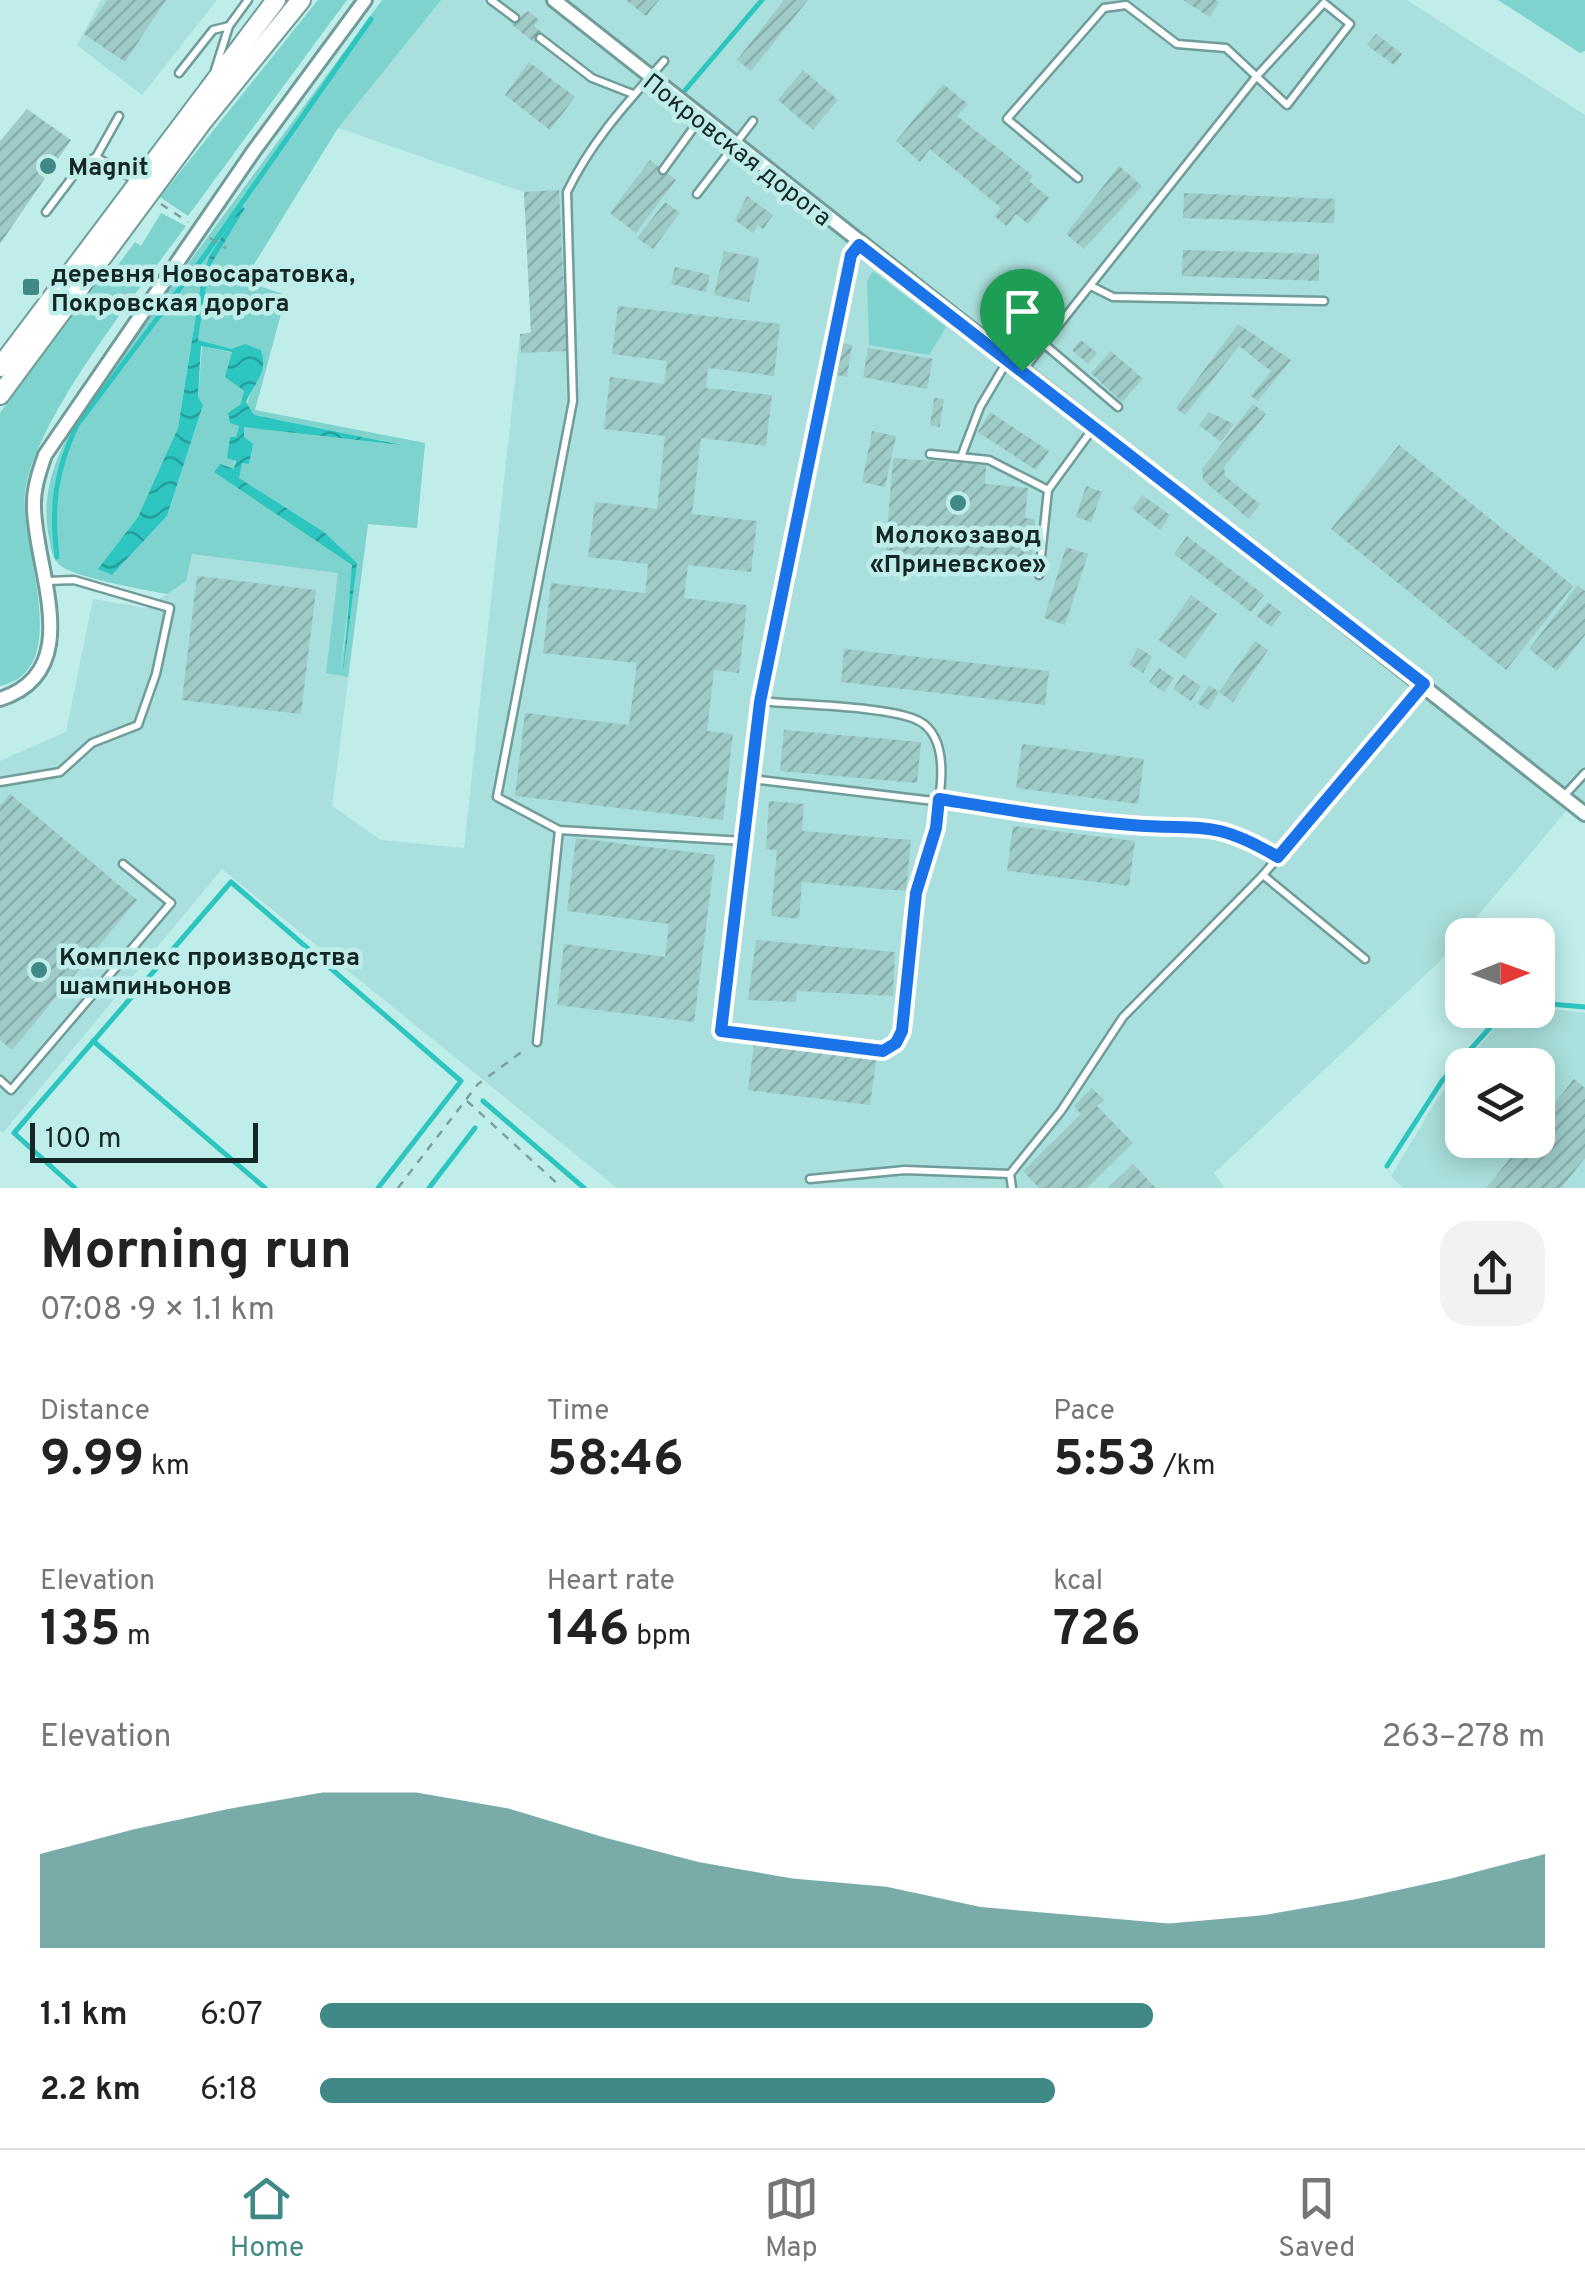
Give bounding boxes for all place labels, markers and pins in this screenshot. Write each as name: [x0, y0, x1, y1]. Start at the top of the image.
place label: Magnit: [68, 153, 148, 185]
marker: Magnit: [37, 155, 59, 177]
place label: деревня Новосаратовка, Покровская дорога: [51, 260, 355, 321]
pin: [980, 269, 1065, 372]
marker: деревня Новосаратовка, Покровская дорога: [20, 276, 42, 298]
marker: Молокозавод «Приневское»: [947, 492, 969, 514]
place label: Молокозавод «Приневское»: [870, 521, 1046, 582]
place label: Комплекс производства шампиньонов: [59, 943, 360, 1004]
marker: Комплекс производства шампиньонов: [28, 959, 50, 981]

